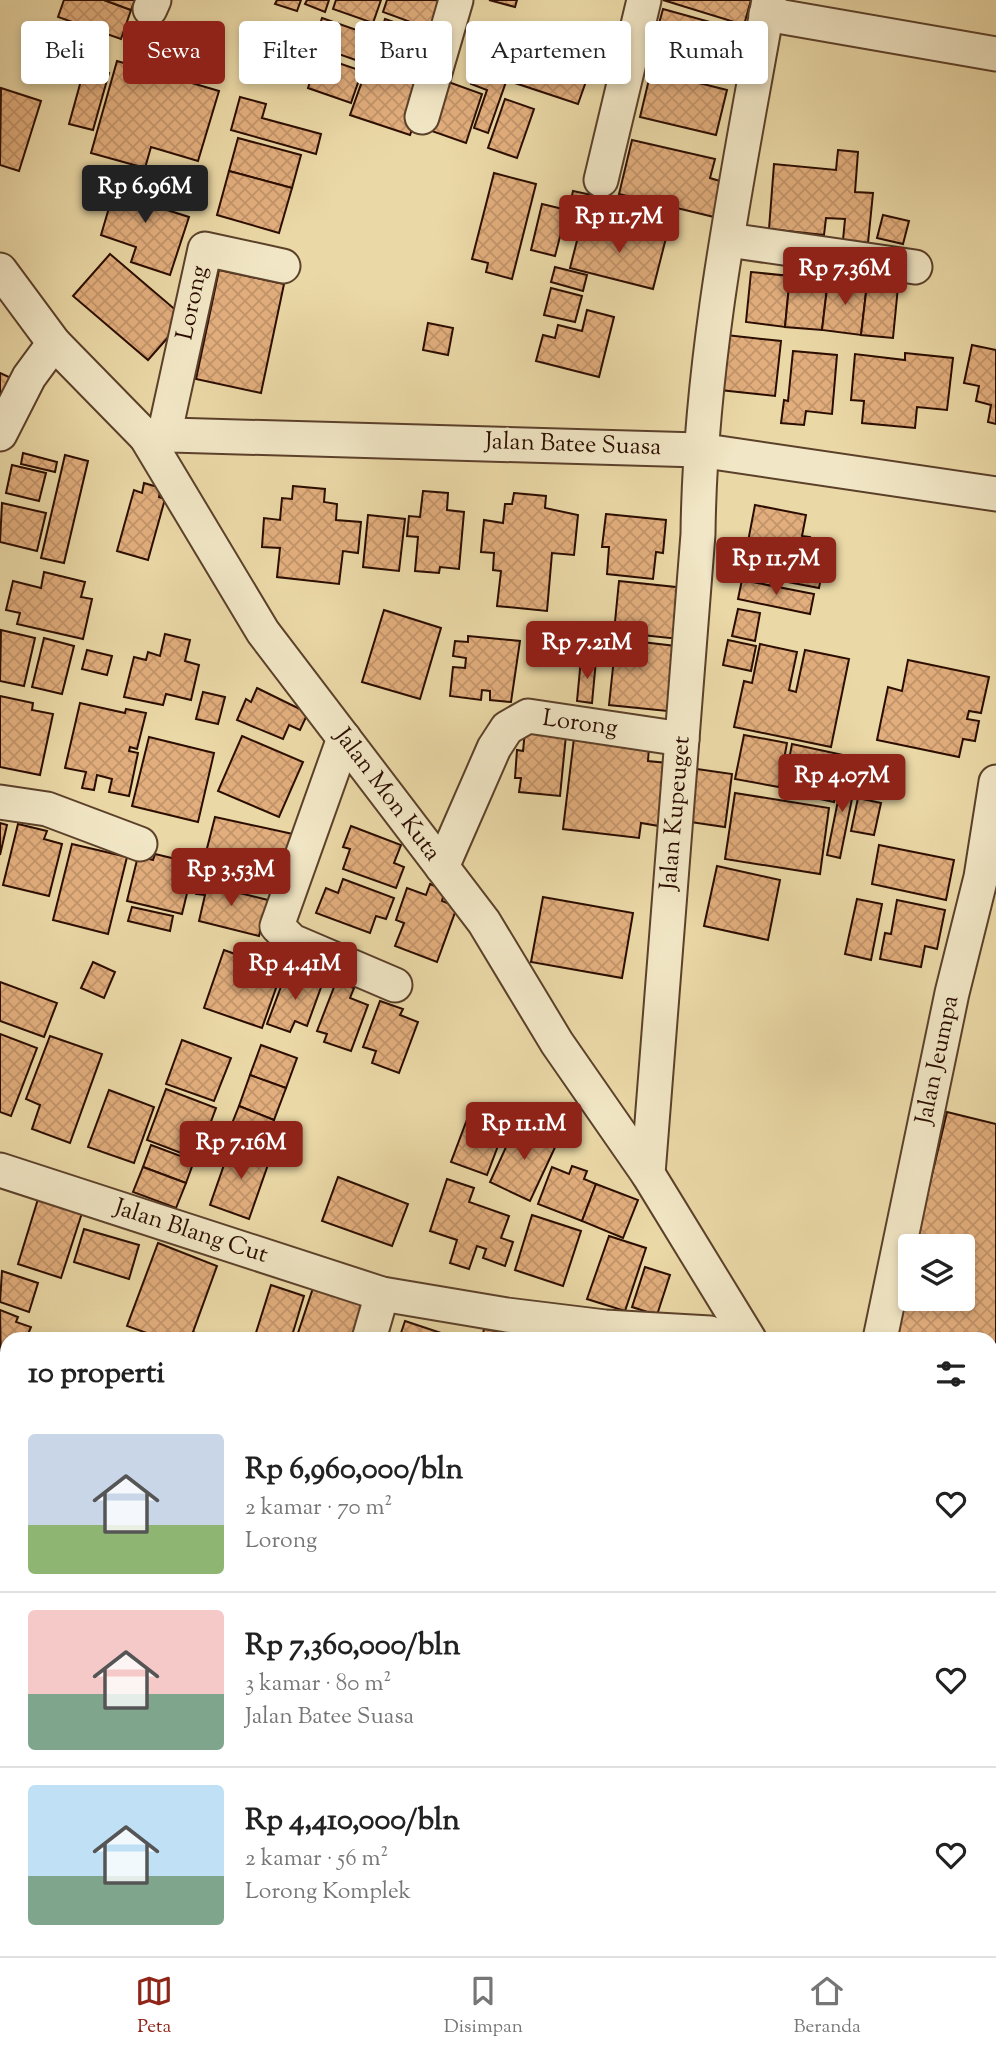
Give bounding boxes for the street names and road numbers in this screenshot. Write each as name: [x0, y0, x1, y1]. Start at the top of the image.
street label: Lorong: [169, 262, 218, 343]
street label: Jalan Batee Suasa: [482, 425, 662, 465]
street label: Lorong: [540, 702, 620, 746]
street label: Jalan Mon Kuta: [324, 720, 448, 869]
street label: Jalan Kupeuget: [652, 734, 700, 894]
street label: Jalan Jeumpa: [907, 992, 968, 1130]
street label: Jalan Blang Cut: [108, 1191, 272, 1273]

